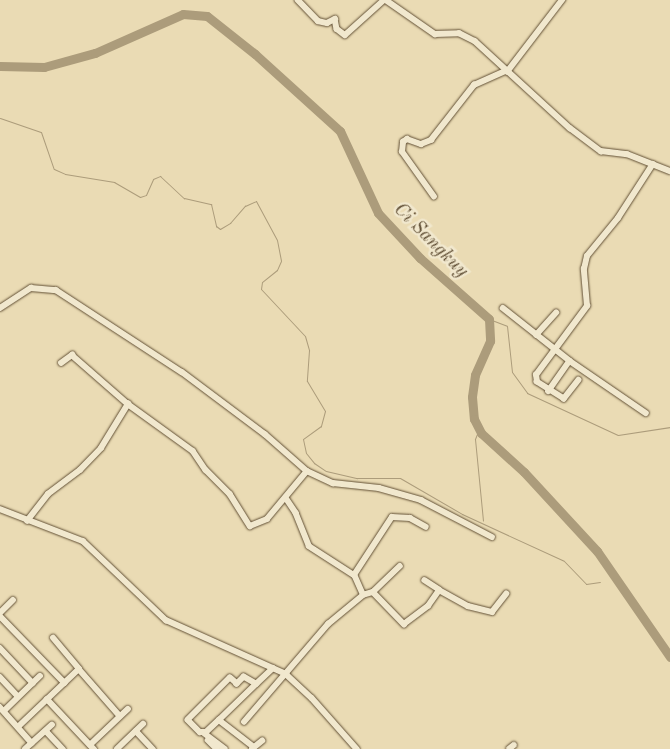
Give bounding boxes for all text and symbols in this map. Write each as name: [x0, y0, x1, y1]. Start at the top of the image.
water label: Ci Sangkuy: [388, 199, 472, 283]

